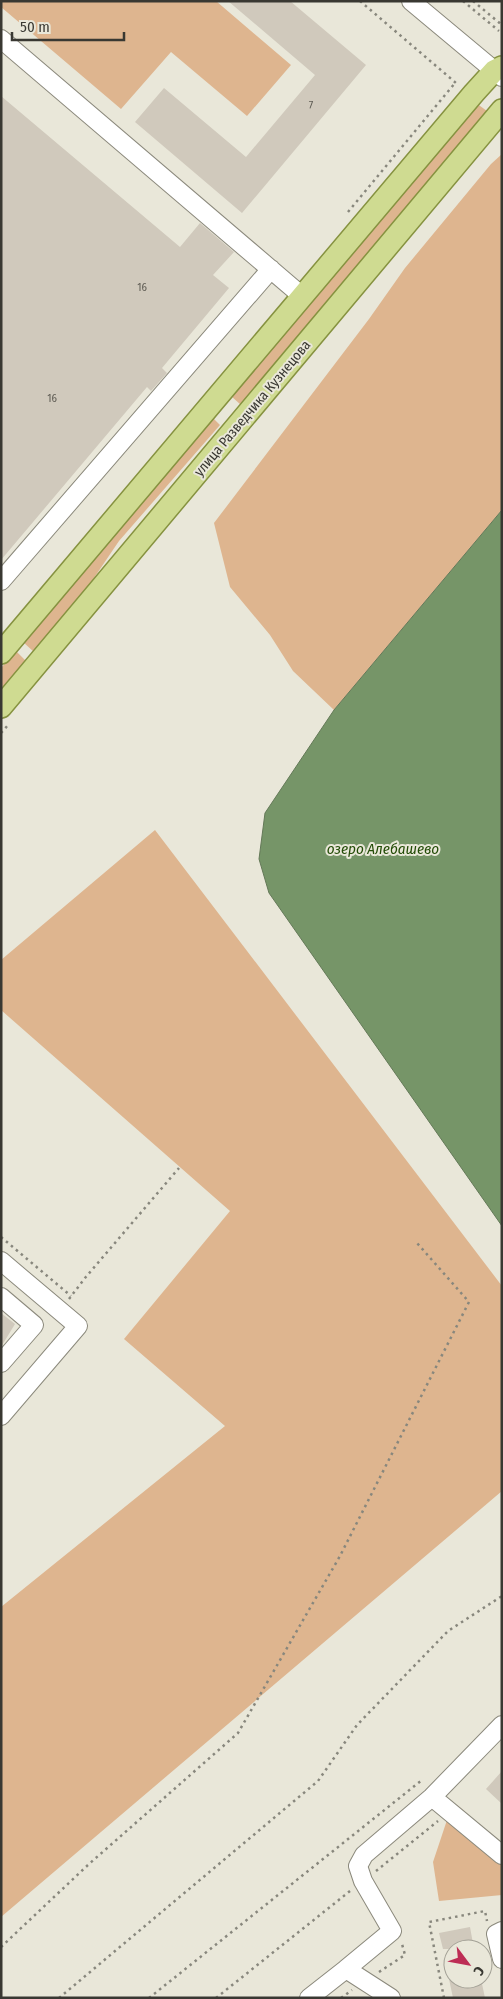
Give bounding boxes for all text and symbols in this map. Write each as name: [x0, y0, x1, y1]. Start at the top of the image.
scale bar: [12, 10, 125, 42]
text: 50 m: [20, 18, 50, 36]
house number: 7: [309, 99, 314, 112]
house number: 16: [137, 281, 147, 294]
street label: улица Разведчика Кузнецова: [191, 337, 314, 480]
house number: 16: [47, 392, 57, 405]
water label: озеро Алебашево: [327, 840, 439, 858]
north arrow: [443, 1939, 493, 1989]
text: С: [469, 1963, 488, 1979]

